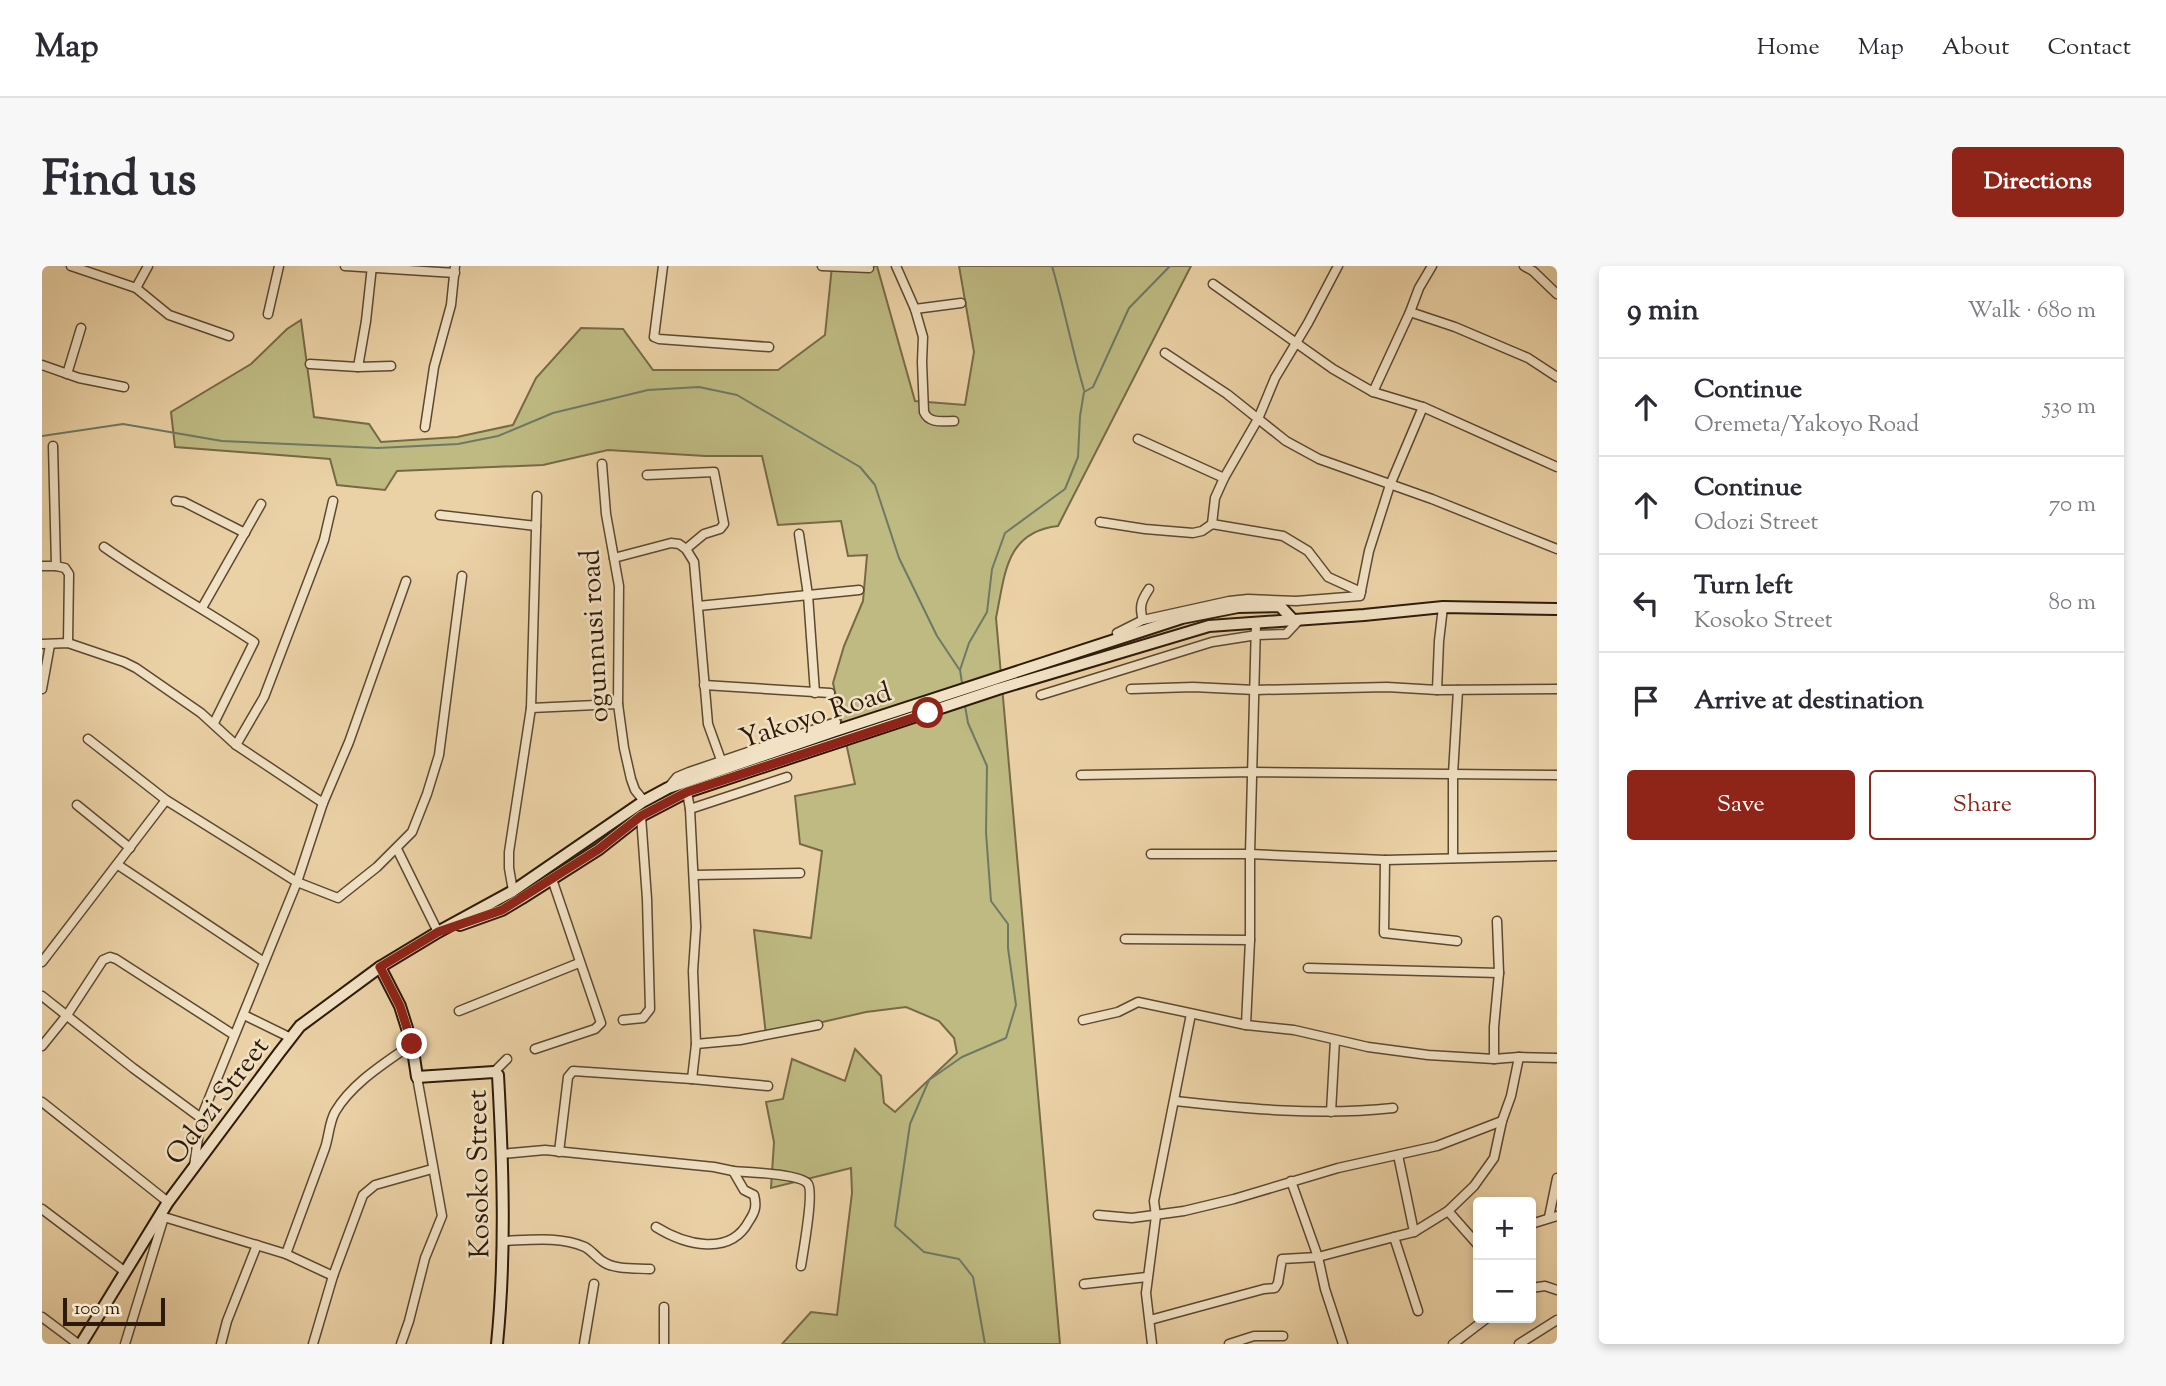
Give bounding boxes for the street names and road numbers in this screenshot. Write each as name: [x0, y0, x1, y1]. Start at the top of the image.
street label: ogunnusi road: [571, 548, 620, 723]
street label: Yakoyo Road: [735, 673, 897, 760]
street label: Odozi Street: [157, 1029, 280, 1174]
street label: Kosoko Street: [459, 1089, 501, 1259]

